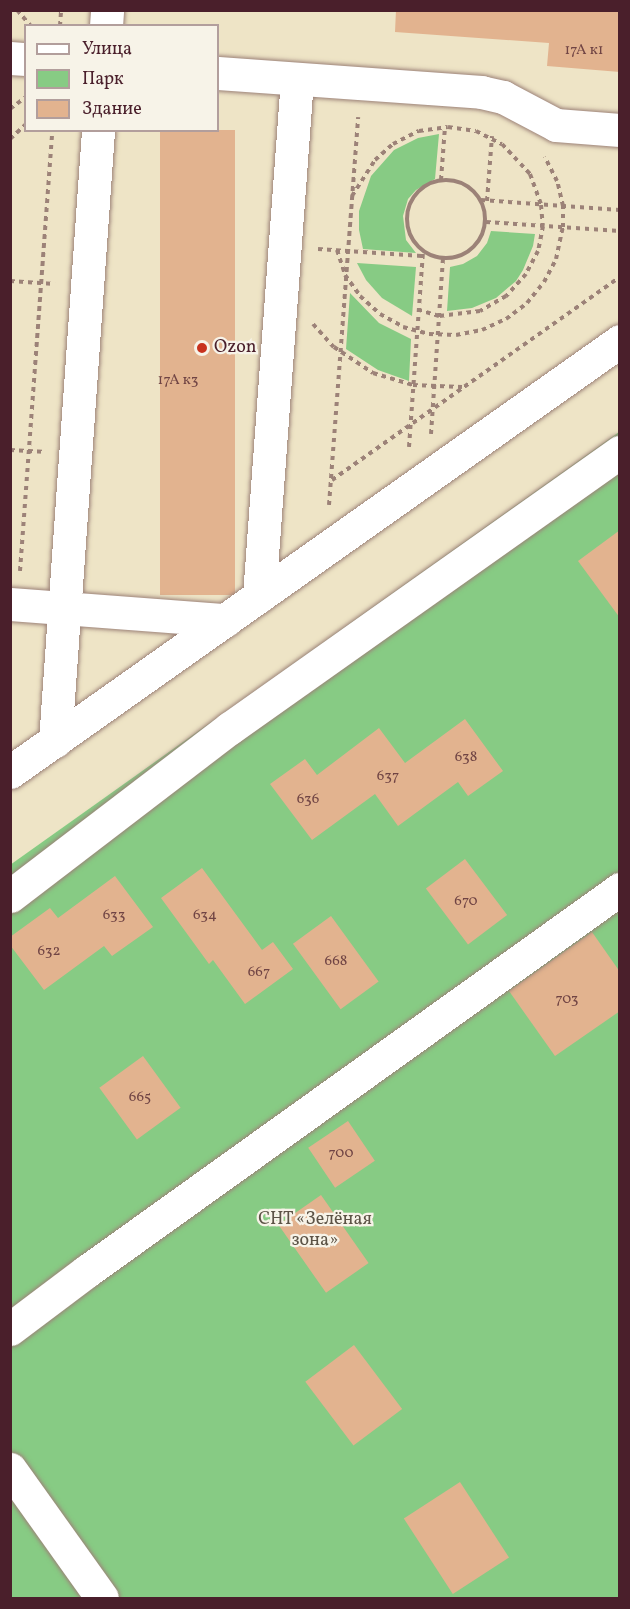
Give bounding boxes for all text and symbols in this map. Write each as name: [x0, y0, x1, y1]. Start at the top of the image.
legend: [24, 24, 219, 132]
text: Улица: [82, 37, 132, 62]
house number: 17А к1: [565, 42, 603, 60]
text: Парк: [82, 67, 124, 92]
text: Здание: [82, 97, 142, 122]
place label: Ozon: [214, 337, 256, 359]
marker: Ozon: [195, 341, 209, 355]
house number: 17А к3: [158, 372, 198, 390]
house number: 638: [455, 749, 477, 767]
house number: 637: [377, 768, 399, 786]
house number: 636: [297, 791, 319, 809]
house number: 670: [454, 893, 478, 911]
house number: 633: [103, 907, 125, 925]
house number: 634: [193, 907, 217, 925]
house number: 632: [37, 943, 61, 961]
house number: 668: [325, 953, 347, 971]
house number: 667: [248, 964, 270, 982]
house number: 703: [556, 991, 578, 1009]
house number: 665: [129, 1089, 151, 1107]
house number: 700: [328, 1145, 354, 1163]
park label: СНТ «Зелёная зона»: [258, 1210, 372, 1252]

